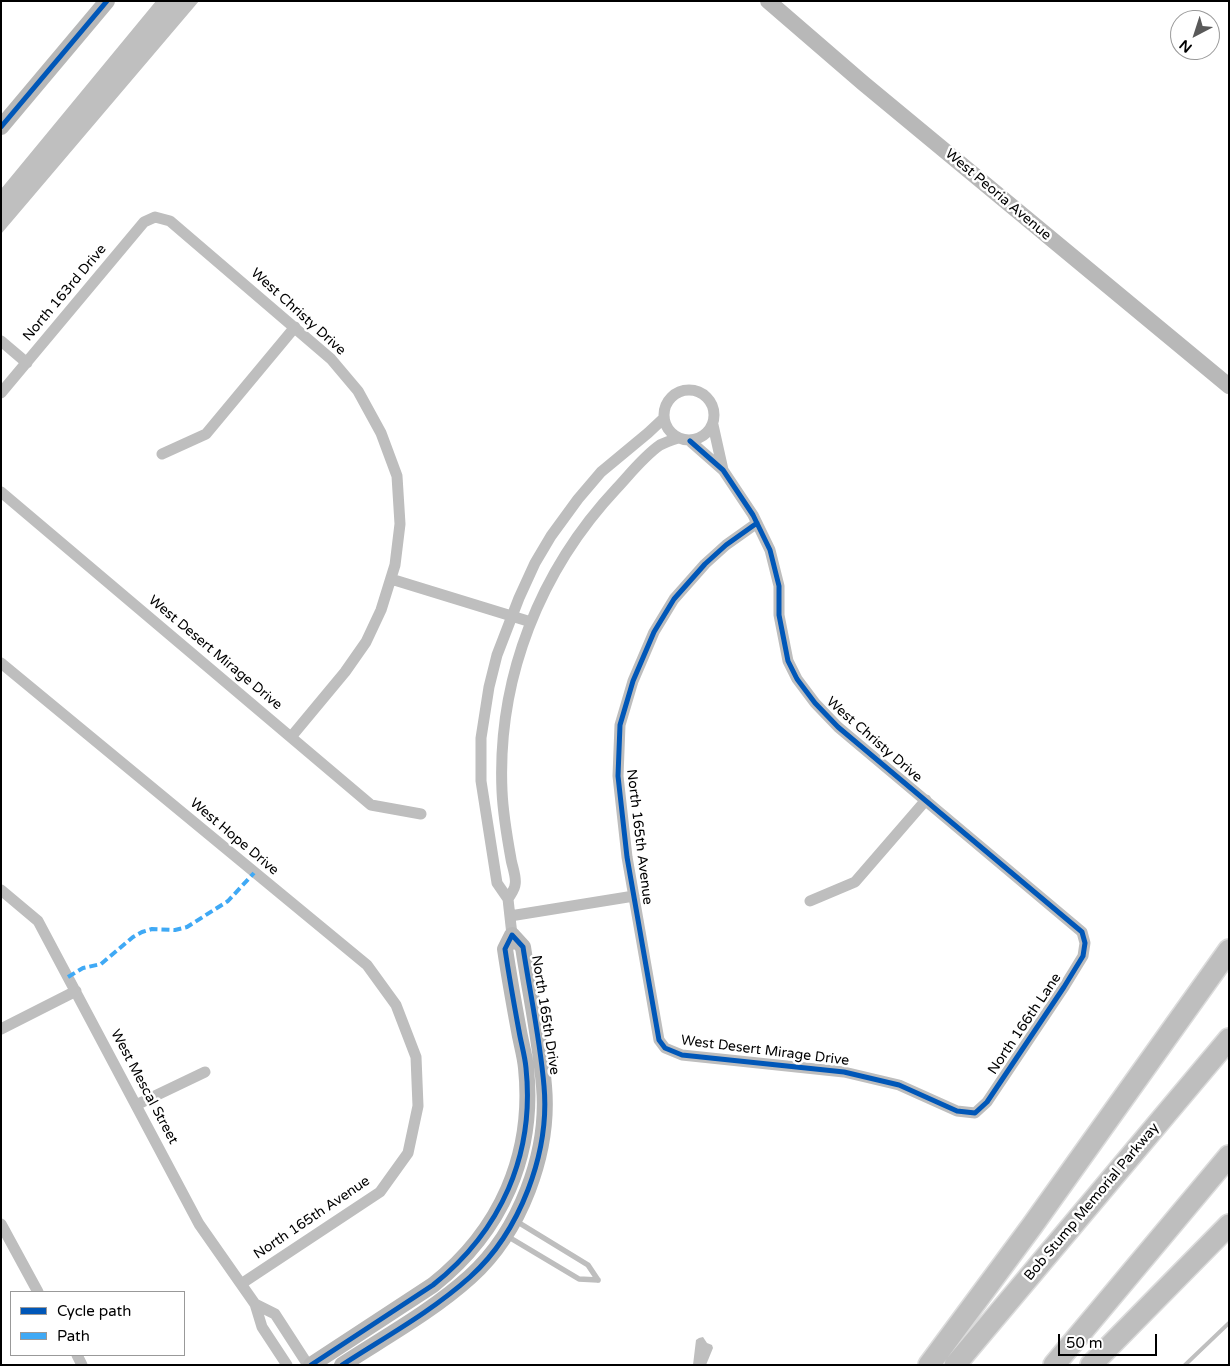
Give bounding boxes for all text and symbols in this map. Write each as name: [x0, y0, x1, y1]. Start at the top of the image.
north arrow: [1170, 10, 1220, 60]
text: N: [1176, 36, 1195, 56]
street label: West Peoria Avenue: [942, 146, 1054, 244]
street label: North 163rd Drive: [20, 241, 110, 345]
street label: West Christy Drive: [247, 265, 349, 359]
street label: West Desert Mirage Drive: [145, 592, 285, 714]
street label: West Christy Drive: [823, 694, 925, 786]
street label: North 165th Avenue: [622, 768, 656, 906]
street label: West Hope Drive: [186, 795, 282, 879]
street label: North 165th Drive: [527, 954, 563, 1076]
street label: North 166th Lane: [985, 970, 1065, 1078]
street label: West Mescal Street: [107, 1027, 181, 1147]
street label: West Desert Mirage Drive: [680, 1032, 850, 1070]
street label: Bob Stump Memorial Parkway: [1021, 1120, 1163, 1284]
street label: North 165th Avenue: [251, 1173, 373, 1263]
legend: [10, 1291, 185, 1356]
text: Cycle path: [57, 1302, 131, 1320]
scale bar: [1060, 1324, 1159, 1356]
text: Path: [57, 1327, 90, 1345]
text: 50 m: [1066, 1334, 1103, 1352]

